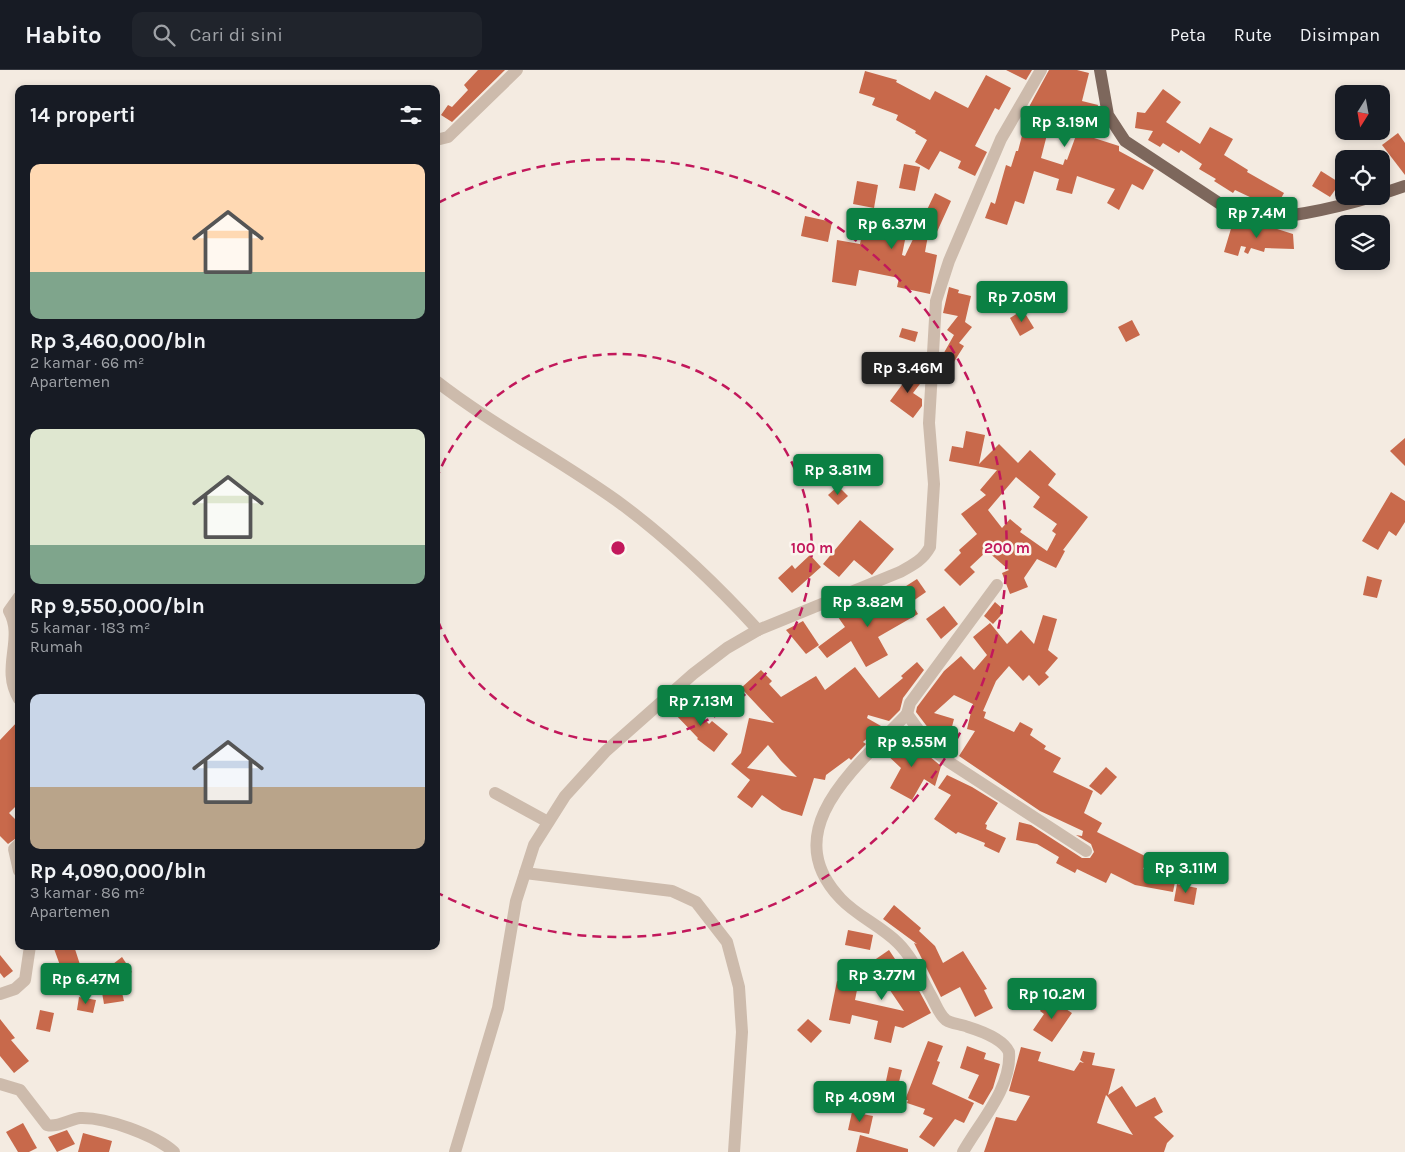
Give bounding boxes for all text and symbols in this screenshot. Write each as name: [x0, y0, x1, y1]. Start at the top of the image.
search box: [132, 12, 482, 57]
text: Habito: [25, 21, 102, 49]
icon: search: [150, 21, 178, 49]
text: Cari di sini: [190, 24, 283, 46]
text: Peta: [1170, 24, 1206, 46]
text: Rute: [1234, 24, 1272, 46]
text: Disimpan: [1300, 24, 1380, 46]
north arrow: [1335, 85, 1390, 140]
map controls: [1335, 85, 1390, 270]
icon: filters: [397, 101, 425, 129]
text: 14 properti: [30, 103, 136, 127]
pin: Rp 3.19M: [1013, 106, 1117, 148]
text: Rp 3.19M: [1032, 112, 1098, 131]
button: locate: [1335, 150, 1390, 205]
pin: Rp 7.4M: [1211, 196, 1303, 239]
icon: home: [183, 197, 273, 287]
text: Rp 7.4M: [1227, 203, 1287, 222]
pin: Rp 6.37M: [840, 208, 944, 250]
text: Rp 6.37M: [857, 214, 927, 233]
button: layers: [1335, 215, 1390, 270]
pin: Rp 7.05M: [970, 280, 1074, 323]
text: Rp 7.05M: [988, 287, 1056, 306]
text: Rp 3,460,000/bln: [30, 329, 206, 353]
pin: Rp 3.46M: [856, 352, 960, 394]
text: 2 kamar · 66 m²: [30, 353, 144, 372]
text: Rp 3.46M: [873, 358, 943, 377]
text: Apartemen: [30, 372, 110, 391]
pin: Rp 3.81M: [786, 454, 890, 496]
text: Rp 3.81M: [804, 460, 872, 479]
icon: home: [183, 462, 273, 552]
centre of rings: [609, 539, 627, 557]
text: 100 m: [791, 539, 833, 557]
text: 200 m: [984, 539, 1030, 557]
pin: Rp 3.82M: [816, 586, 920, 628]
text: Rp 3.82M: [832, 592, 904, 611]
text: Rp 9,550,000/bln: [30, 594, 205, 618]
text: 5 kamar · 183 m²: [30, 618, 150, 637]
text: Rumah: [30, 637, 83, 656]
pin: Rp 7.13M: [649, 684, 753, 727]
text: Rp 7.13M: [668, 691, 734, 710]
pin: Rp 9.55M: [860, 726, 964, 768]
icon: home: [183, 727, 273, 817]
text: Rp 9.55M: [877, 732, 947, 751]
pin: Rp 3.11M: [1134, 852, 1238, 894]
text: Rp 3.11M: [1155, 858, 1217, 877]
text: Rp 4,090,000/bln: [30, 859, 206, 883]
text: 3 kamar · 86 m²: [30, 883, 145, 902]
text: Apartemen: [30, 902, 110, 921]
pin: Rp 3.77M: [830, 958, 934, 1001]
pin: Rp 6.47M: [34, 962, 138, 1005]
text: Rp 3.77M: [848, 965, 916, 984]
text: Rp 6.47M: [52, 969, 120, 988]
pin: Rp 10.2M: [1000, 978, 1104, 1020]
text: Rp 10.2M: [1018, 984, 1086, 1003]
pin: Rp 4.09M: [808, 1080, 912, 1123]
text: Rp 4.09M: [825, 1087, 895, 1106]

